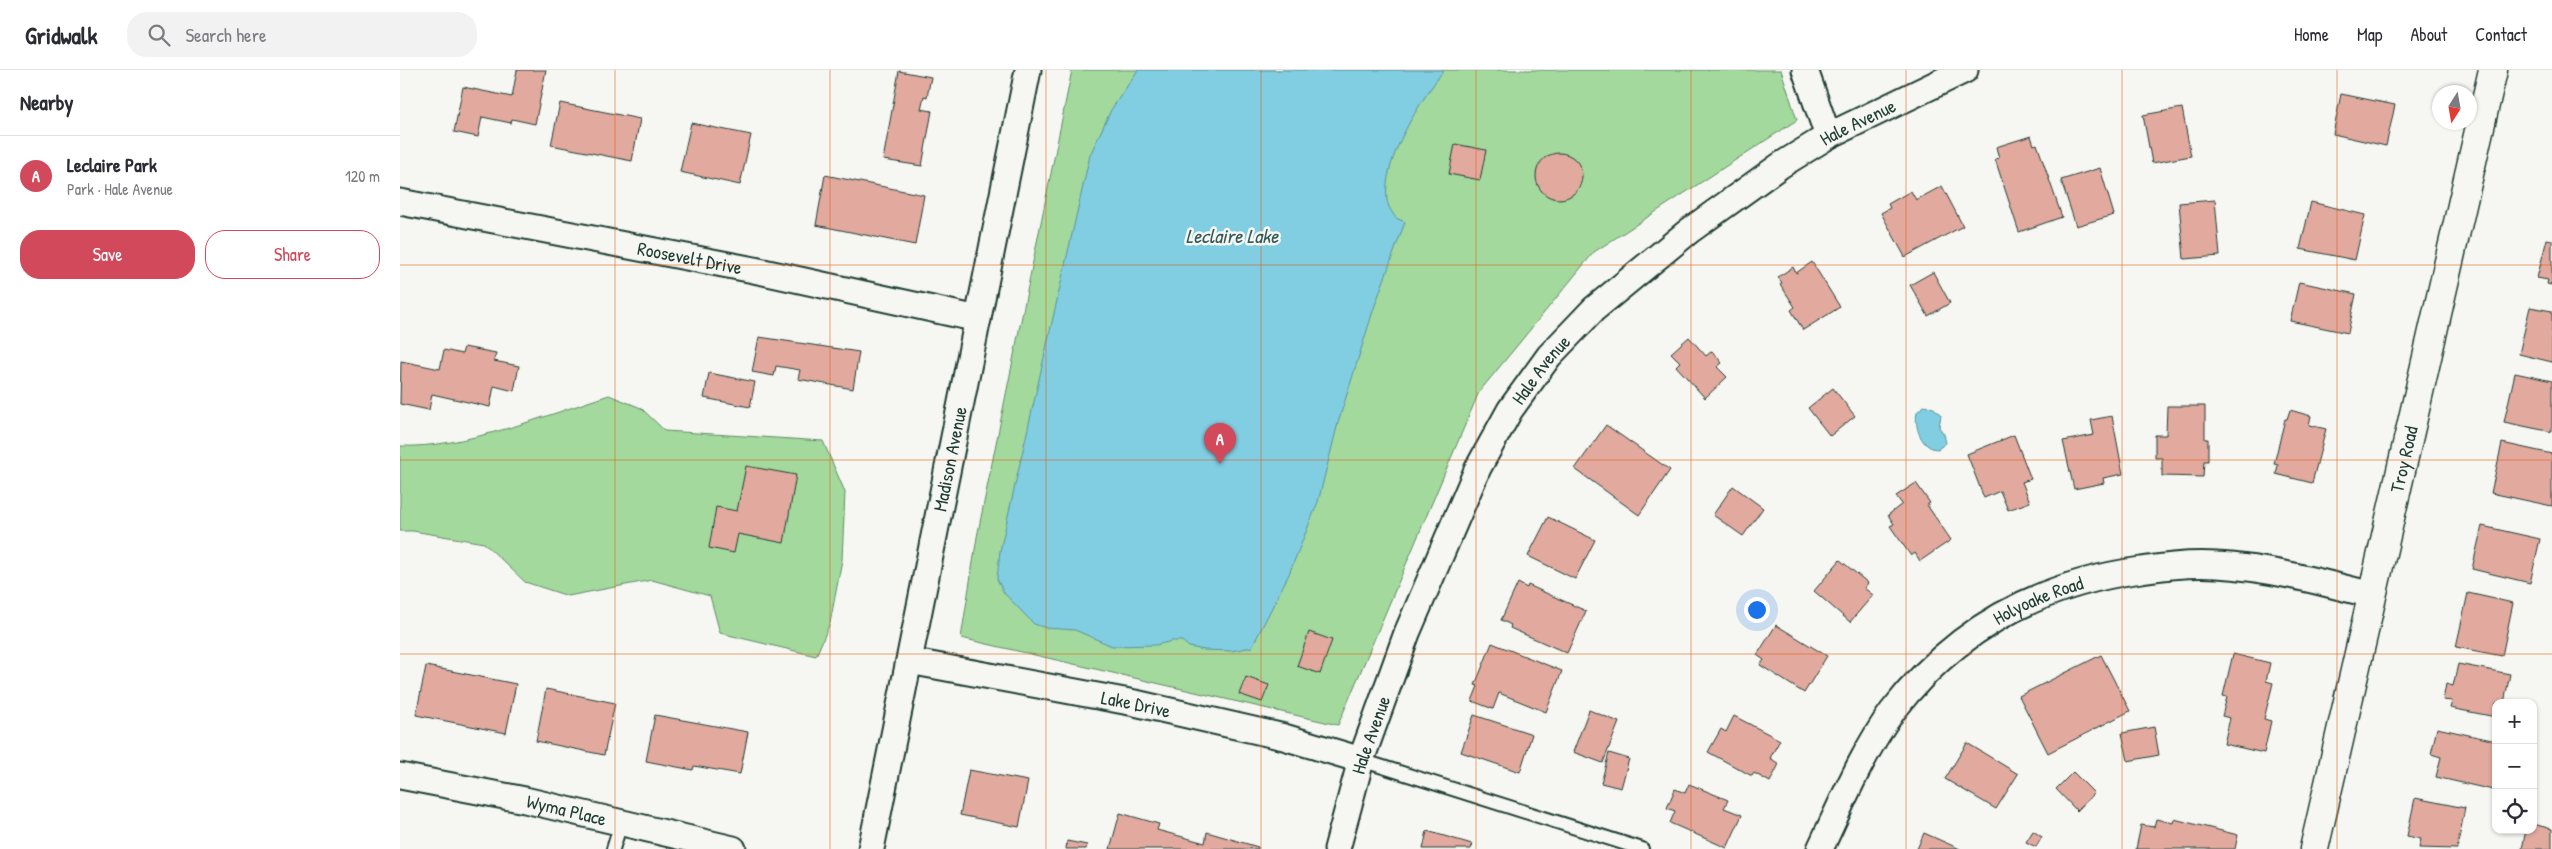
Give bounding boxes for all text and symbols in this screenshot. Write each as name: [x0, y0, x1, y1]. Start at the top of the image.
search box: [127, 12, 477, 57]
text: Gridwalk: [25, 19, 97, 51]
icon: search: [145, 21, 173, 49]
text: Search here: [185, 22, 267, 48]
text: Home: [2294, 22, 2329, 47]
text: Map: [2357, 22, 2382, 47]
text: About: [2410, 22, 2447, 47]
text: Contact: [2475, 22, 2527, 47]
north arrow: [2432, 85, 2477, 130]
text: Nearby: [20, 88, 73, 117]
street label: Hale Avenue: [1814, 92, 1900, 151]
text: Leclaire Park: [67, 152, 157, 178]
text: A: [32, 165, 40, 187]
text: 120 m: [345, 165, 380, 187]
text: Park · Hale Avenue: [67, 178, 173, 200]
water label: Leclaire Lake: [1186, 222, 1279, 249]
button: Save: [20, 230, 195, 279]
button: Share: [205, 230, 380, 279]
street label: Roosevelt Drive: [635, 235, 745, 280]
street label: Hale Avenue: [1505, 329, 1576, 409]
street label: Madison Avenue: [926, 404, 973, 514]
pin: A: [1204, 423, 1236, 464]
street label: Troy Road: [2383, 423, 2424, 495]
street label: Holyoake Road: [1988, 569, 2087, 631]
your location: [1744, 597, 1770, 623]
street label: Lake Drive: [1099, 684, 1174, 724]
street label: Hale Avenue: [1345, 692, 1396, 777]
map controls: [2492, 699, 2537, 834]
button: +: [2492, 699, 2537, 744]
button: −: [2492, 744, 2537, 789]
street label: Wyma Place: [524, 788, 609, 832]
button: locate: [2492, 789, 2537, 834]

